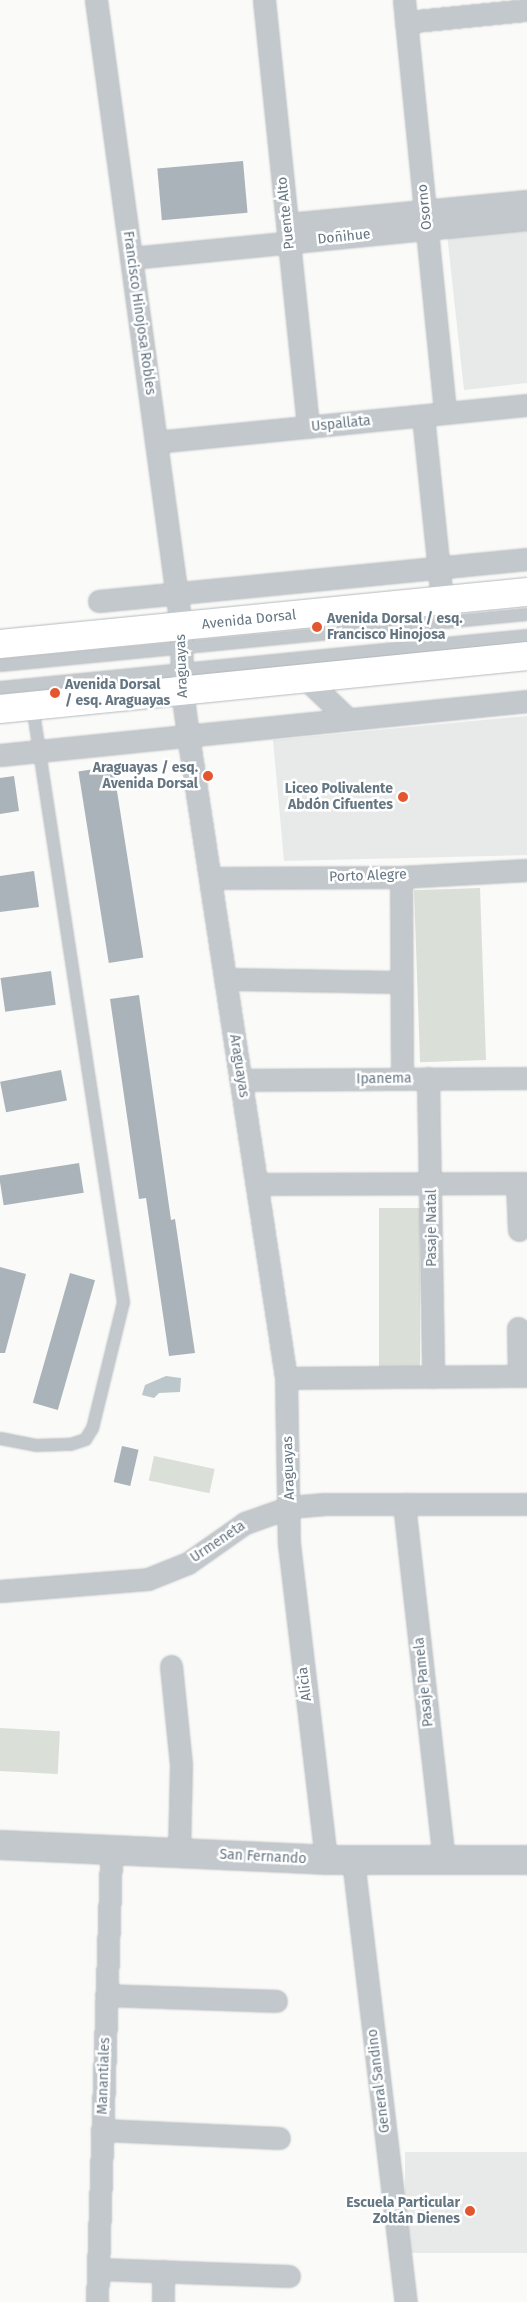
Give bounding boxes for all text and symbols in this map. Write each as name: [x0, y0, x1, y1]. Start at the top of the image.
street label: Puente Alto: [274, 176, 298, 250]
street label: Osorno: [414, 183, 436, 231]
street label: Doñihue: [317, 226, 371, 248]
street label: Francisco Hinojosa Robles: [119, 230, 159, 396]
street label: Uspallata: [310, 413, 372, 435]
street label: Avenida Dorsal: [201, 607, 297, 633]
place label: Avenida Dorsal / esq. Francisco Hinojosa: [327, 611, 463, 644]
marker: Avenida Dorsal / esq. Francisco Hinojosa: [311, 621, 323, 633]
street label: Araguayas: [172, 634, 192, 698]
place label: Avenida Dorsal / esq. Araguayas: [65, 677, 170, 710]
marker: Avenida Dorsal / esq. Araguayas: [49, 687, 61, 699]
place label: Araguayas / esq. Avenida Dorsal: [93, 760, 198, 792]
marker: Araguayas / esq. Avenida Dorsal: [202, 770, 214, 782]
place label: Liceo Polivalente Abdón Cifuentes: [285, 781, 393, 814]
marker: Liceo Polivalente Abdón Cifuentes: [397, 791, 409, 803]
street label: Porto Alegre: [329, 866, 407, 886]
street label: Araguayas: [226, 1033, 252, 1099]
street label: Ipanema: [356, 1070, 412, 1088]
street label: Pasaje Natal: [424, 1189, 440, 1267]
street label: Araguayas: [279, 1436, 299, 1500]
street label: Urmeneta: [187, 1518, 249, 1566]
street label: Pasaje Pamela: [411, 1636, 437, 1728]
street label: Alicia: [295, 1666, 315, 1702]
street label: San Fernando: [219, 1846, 307, 1868]
street label: General Sandino: [364, 2028, 394, 2134]
street label: Manantiales: [94, 2037, 114, 2115]
place label: Escuela Particular Zoltán Dienes: [346, 2195, 460, 2228]
marker: Escuela Particular Zoltán Dienes: [464, 2205, 476, 2217]

